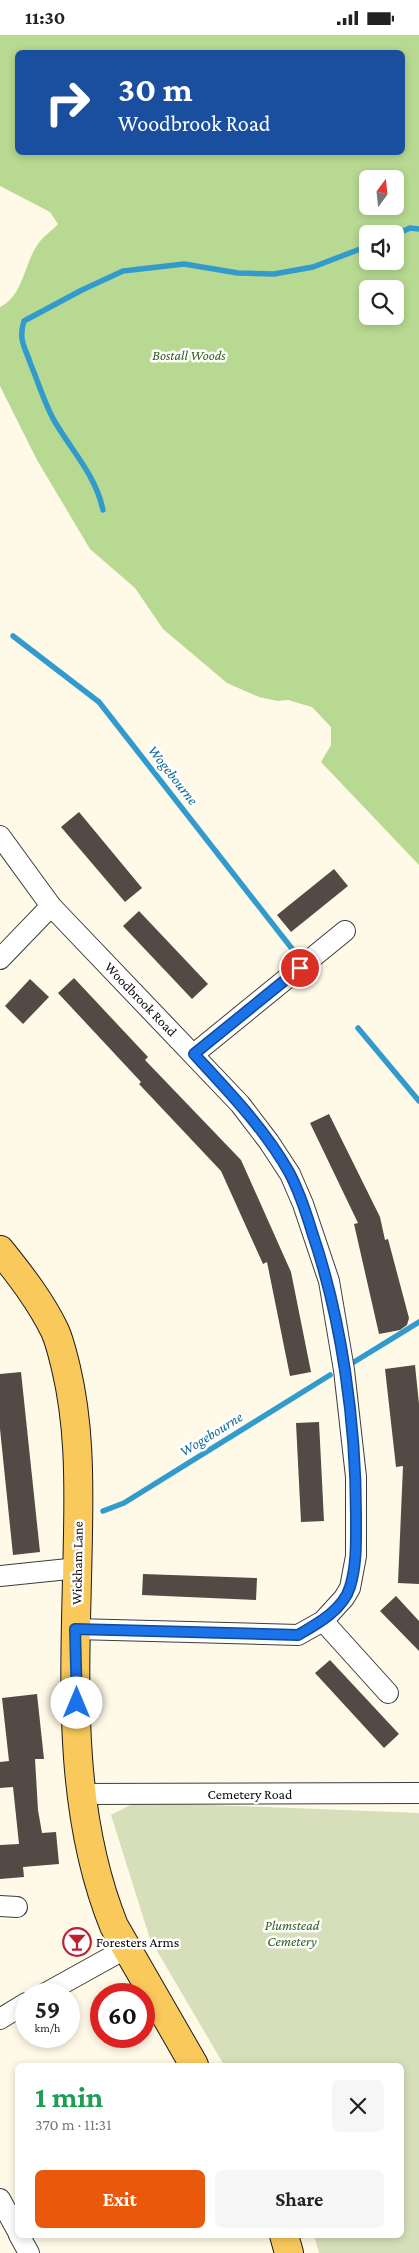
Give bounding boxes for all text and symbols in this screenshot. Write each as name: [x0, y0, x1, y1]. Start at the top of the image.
text: 11:30: [25, 7, 65, 28]
icon: right: [35, 70, 100, 135]
text: 30 m: [118, 70, 193, 109]
text: Woodbrook Road: [118, 111, 270, 136]
north arrow: [359, 170, 404, 215]
map controls: [359, 170, 404, 325]
button: sound: [359, 225, 404, 270]
button: search: [359, 280, 404, 325]
park label: Bostall Woods: [152, 347, 226, 363]
water label: Wogebourne: [144, 742, 201, 809]
pin: [279, 947, 321, 989]
icon: arrive: [286, 954, 314, 982]
street label: Woodbrook Road: [102, 959, 181, 1040]
water label: Wogebourne: [177, 1408, 246, 1460]
street label: Wickham Lane: [68, 1521, 86, 1605]
position arrow: [50, 1676, 102, 1728]
street label: Cemetery Road: [208, 1786, 293, 1802]
park label: Plumstead Cemetery: [265, 1917, 320, 1949]
bar icon: Foresters Arms: [62, 1927, 92, 1957]
place label: Foresters Arms: [96, 1934, 179, 1950]
speed limit sign: 60: [90, 1983, 155, 2048]
text: 59: [35, 1996, 60, 2023]
text: km/h: [35, 2021, 60, 2035]
text: 1 min: [35, 2080, 103, 2113]
button: close: [332, 2080, 384, 2132]
text: 370 m · 11:31: [35, 2116, 112, 2133]
button: Exit: [35, 2170, 205, 2228]
button: Share: [215, 2170, 384, 2228]

